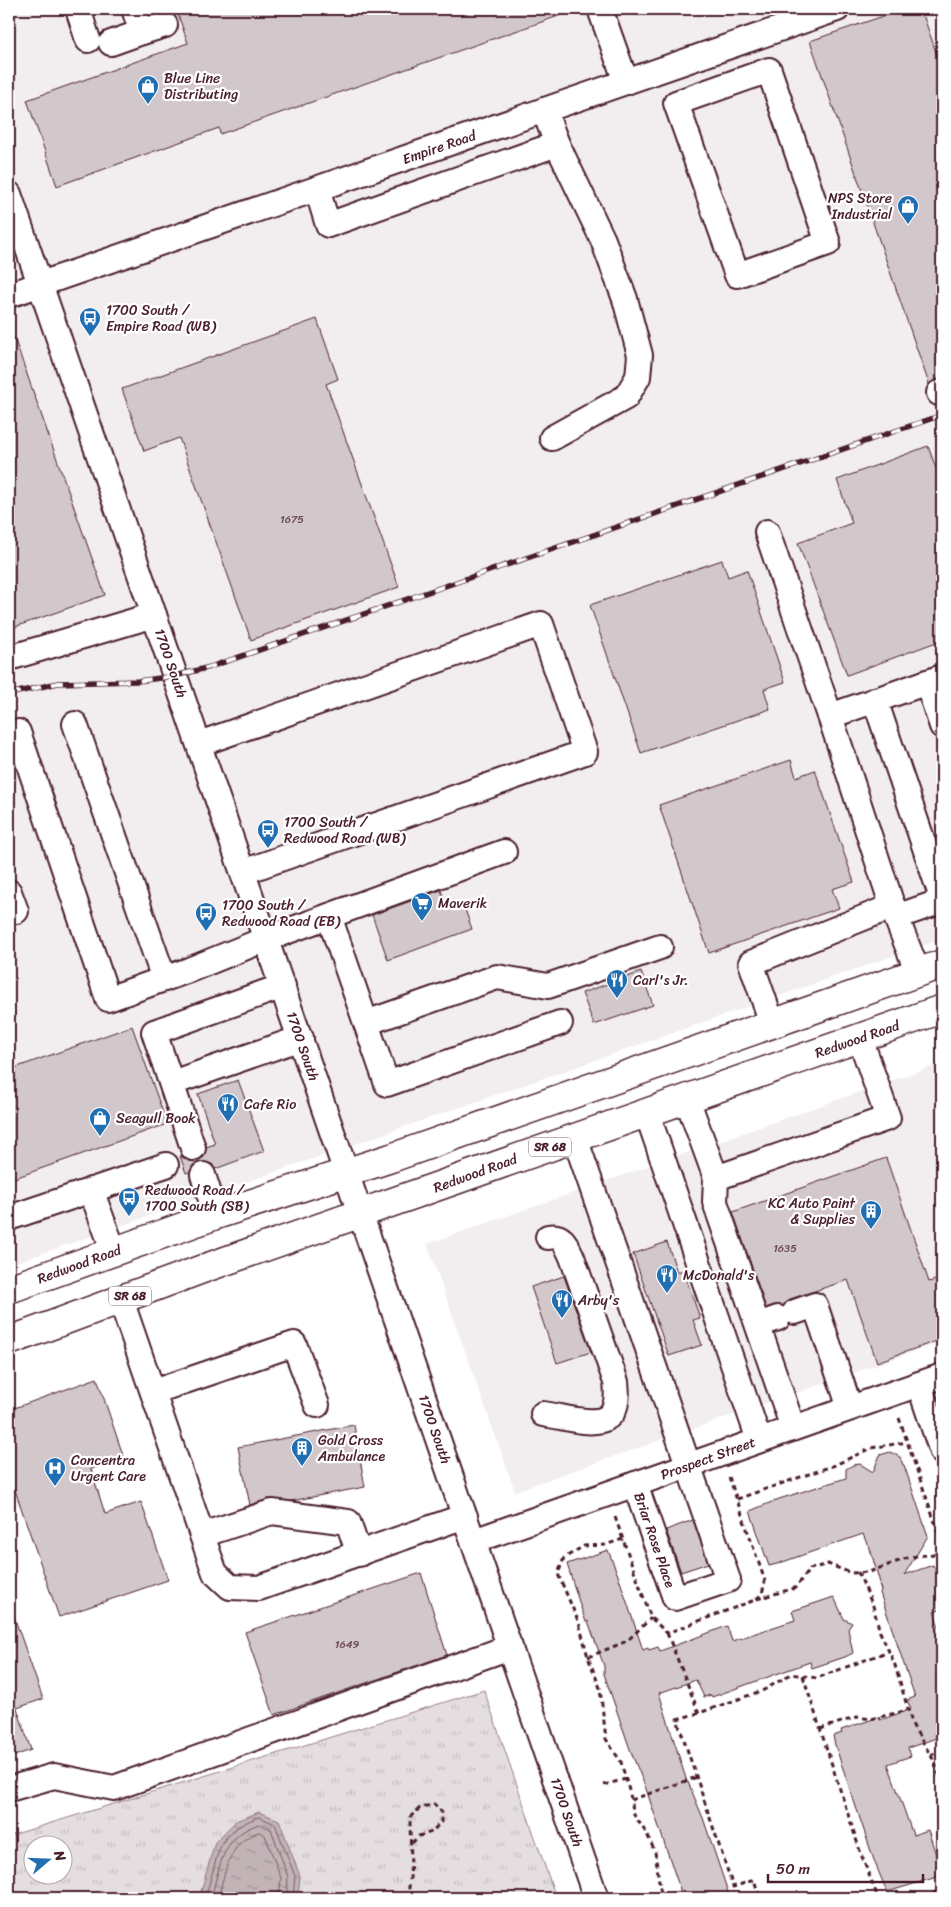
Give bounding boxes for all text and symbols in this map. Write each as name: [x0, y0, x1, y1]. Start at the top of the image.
place label: Blue Line Distributing: [164, 66, 238, 107]
shop icon: Blue Line Distributing: [136, 74, 160, 105]
street label: Empire Road: [399, 123, 481, 172]
place label: NPS Store Industrial: [828, 186, 893, 227]
shop icon: NPS Store Industrial: [896, 194, 920, 225]
place label: 1700 South / Empire Road (WB): [106, 298, 217, 339]
bus stop icon: 1700 South / Empire Road (WB): [78, 306, 102, 337]
house number: 1675: [280, 510, 304, 529]
street label: 1700 South: [147, 625, 194, 701]
place label: 1700 South / Redwood Road (WB): [284, 810, 406, 851]
bus stop icon: 1700 South / Redwood Road (WB): [256, 818, 280, 849]
supermarket icon: Maverik: [410, 891, 434, 922]
place label: Maverik: [438, 891, 487, 916]
place label: 1700 South / Redwood Road (EB): [222, 893, 341, 934]
bus stop icon: 1700 South / Redwood Road (EB): [194, 901, 218, 932]
restaurant icon: Carl's Jr.: [605, 968, 629, 999]
place label: Carl's Jr.: [633, 968, 689, 993]
street label: 1700 South: [279, 1008, 326, 1084]
street label: Redwood Road: [812, 1013, 904, 1066]
restaurant icon: Cafe Rio: [216, 1092, 240, 1123]
place label: Cafe Rio: [244, 1092, 296, 1117]
shop icon: Seagull Book: [88, 1106, 112, 1137]
place label: Seagull Book: [116, 1106, 196, 1131]
road number: SR 68: [529, 1138, 571, 1156]
street label: Redwood Road: [430, 1146, 522, 1200]
place label: Redwood Road / 1700 South (SB): [145, 1178, 250, 1219]
bus stop icon: Redwood Road / 1700 South (SB): [117, 1186, 141, 1217]
place label: KC Auto Paint & Supplies: [768, 1191, 856, 1232]
building icon: KC Auto Paint & Supplies: [859, 1199, 883, 1230]
street label: Redwood Road: [34, 1237, 126, 1291]
house number: 1635: [773, 1239, 797, 1258]
restaurant icon: McDonald's: [655, 1263, 679, 1294]
place label: McDonald's: [683, 1263, 755, 1288]
road number: SR 68: [109, 1286, 151, 1305]
restaurant icon: Arby's: [550, 1288, 574, 1319]
place label: Arby's: [577, 1288, 620, 1313]
street label: 1700 South: [411, 1391, 458, 1467]
place label: Gold Cross Ambulance: [317, 1428, 385, 1469]
street label: Prospect Street: [657, 1430, 759, 1487]
building icon: Gold Cross Ambulance: [290, 1436, 314, 1467]
place label: Concentra Urgent Care: [71, 1448, 146, 1489]
hospital icon: Concentra Urgent Care: [43, 1456, 67, 1487]
street label: Briar Rose Place: [626, 1489, 683, 1592]
house number: 1649: [335, 1635, 360, 1654]
street label: 1700 South: [543, 1774, 590, 1850]
north arrow: [22, 1834, 72, 1884]
text: N: [46, 1846, 73, 1865]
scale bar: [768, 1852, 924, 1884]
text: 50 m: [776, 1856, 811, 1882]

